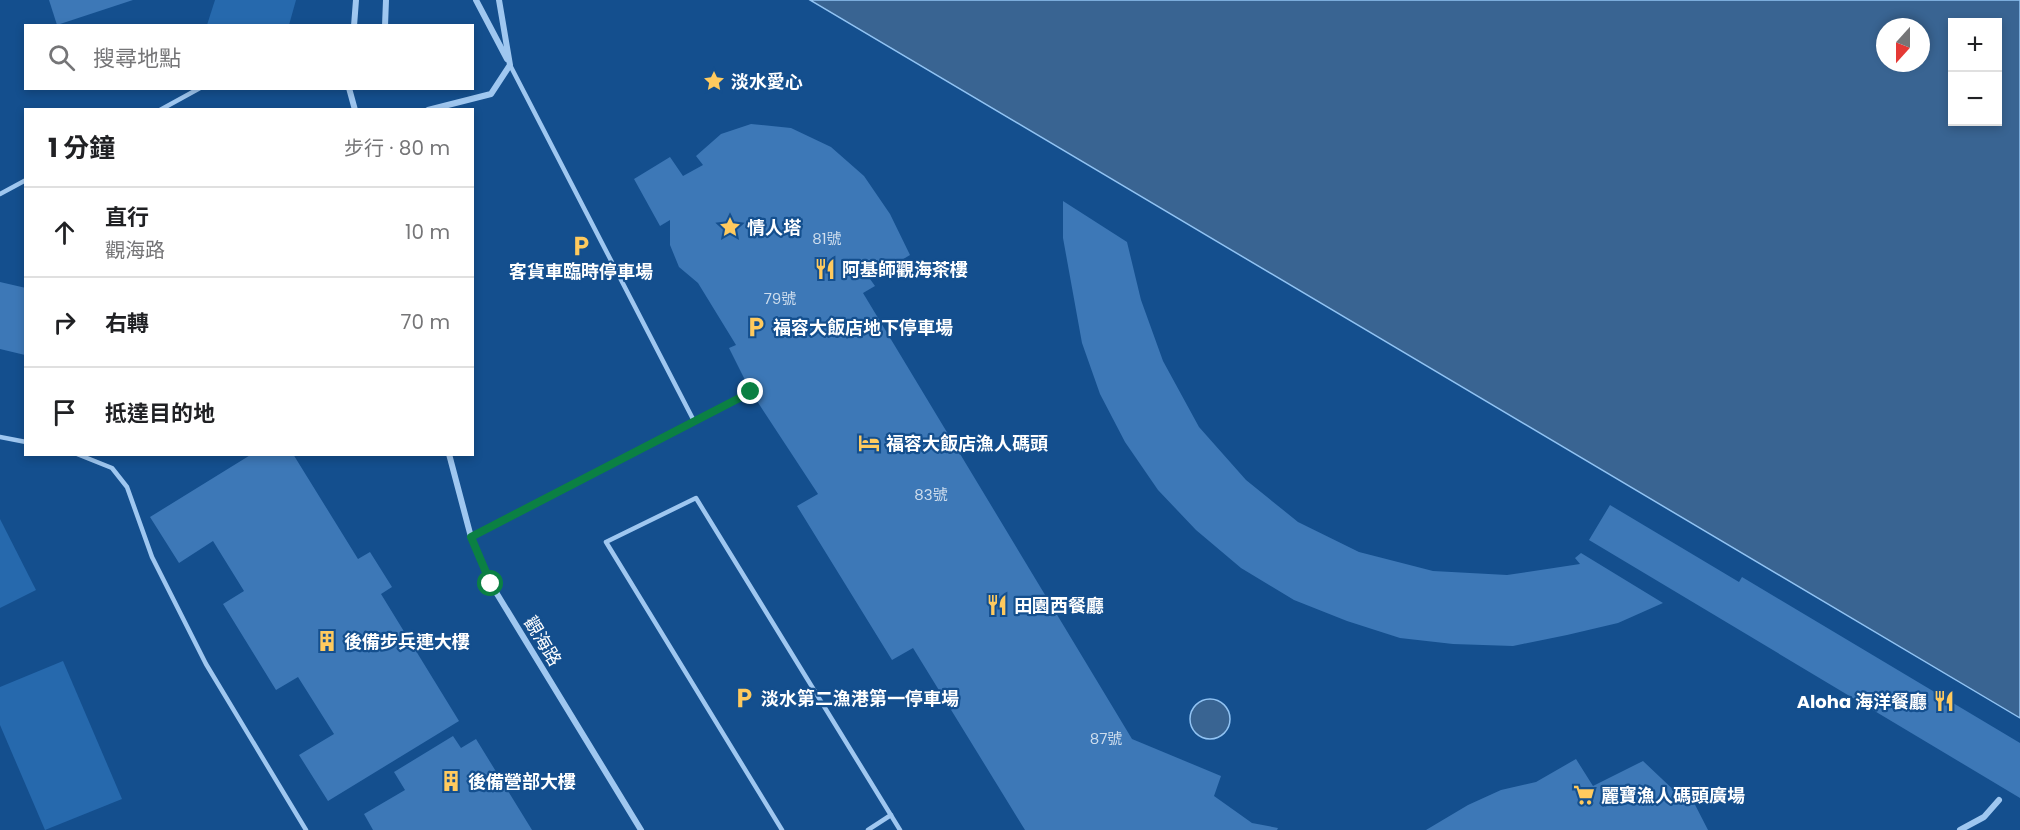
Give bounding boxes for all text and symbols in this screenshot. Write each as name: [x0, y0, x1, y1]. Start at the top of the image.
north arrow: [1876, 18, 1930, 72]
map controls: [1948, 18, 2002, 126]
button: +: [1948, 18, 2002, 72]
search box: [24, 24, 474, 90]
icon: search: [45, 41, 78, 74]
text: 搜尋地點: [93, 43, 181, 74]
place icon: 淡水愛心: [702, 69, 726, 93]
place label: 淡水愛心: [731, 69, 803, 94]
button: −: [1948, 72, 2002, 126]
text: 1 分鐘: [48, 130, 115, 166]
text: 步行 · 80 m: [344, 134, 450, 162]
text: 直行: [105, 202, 149, 233]
place icon: 情人塔: [718, 215, 742, 239]
place label: 情人塔: [747, 215, 801, 240]
icon: ahead: [48, 216, 81, 249]
text: 10 m: [405, 218, 450, 246]
house number: 81號: [812, 228, 842, 249]
parking icon: 客貨車臨時停車場: [569, 234, 593, 258]
text: 觀海路: [105, 236, 165, 264]
restaurant icon: 阿基師觀海茶樓: [813, 257, 837, 281]
place label: 阿基師觀海茶樓: [842, 257, 968, 282]
place label: 客貨車臨時停車場: [509, 259, 653, 284]
house number: 79號: [764, 288, 796, 309]
icon: right: [48, 306, 81, 339]
text: 右轉: [105, 308, 149, 339]
text: 70 m: [401, 308, 450, 336]
parking icon: 福容大飯店地下停車場: [744, 315, 768, 339]
place label: 福容大飯店地下停車場: [773, 315, 953, 340]
route end: [737, 378, 763, 404]
icon: arrive: [48, 396, 81, 429]
text: 抵達目的地: [105, 398, 215, 429]
hotel icon: 福容大飯店漁人碼頭: [857, 431, 881, 455]
place label: 福容大飯店漁人碼頭: [886, 431, 1048, 456]
house number: 83號: [914, 484, 948, 505]
route start: [477, 570, 503, 596]
restaurant icon: 田園西餐廳: [985, 593, 1009, 617]
place label: 田園西餐廳: [1014, 593, 1104, 618]
street label: 觀海路: [518, 611, 568, 671]
building icon: 後備步兵連大樓: [315, 629, 339, 653]
place label: 後備步兵連大樓: [344, 629, 470, 654]
parking icon: 淡水第二漁港第一停車場: [732, 686, 756, 710]
place label: 淡水第二漁港第一停車場: [761, 686, 959, 711]
place label: Aloha 海洋餐廳: [1797, 689, 1927, 714]
restaurant icon: Aloha 海洋餐廳: [1932, 689, 1956, 713]
house number: 87號: [1090, 728, 1122, 749]
building icon: 後備營部大樓: [439, 769, 463, 793]
place label: 後備營部大樓: [468, 769, 576, 794]
supermarket icon: 麗寶漁人碼頭廣場: [1572, 783, 1596, 807]
place label: 麗寶漁人碼頭廣場: [1601, 783, 1745, 808]

